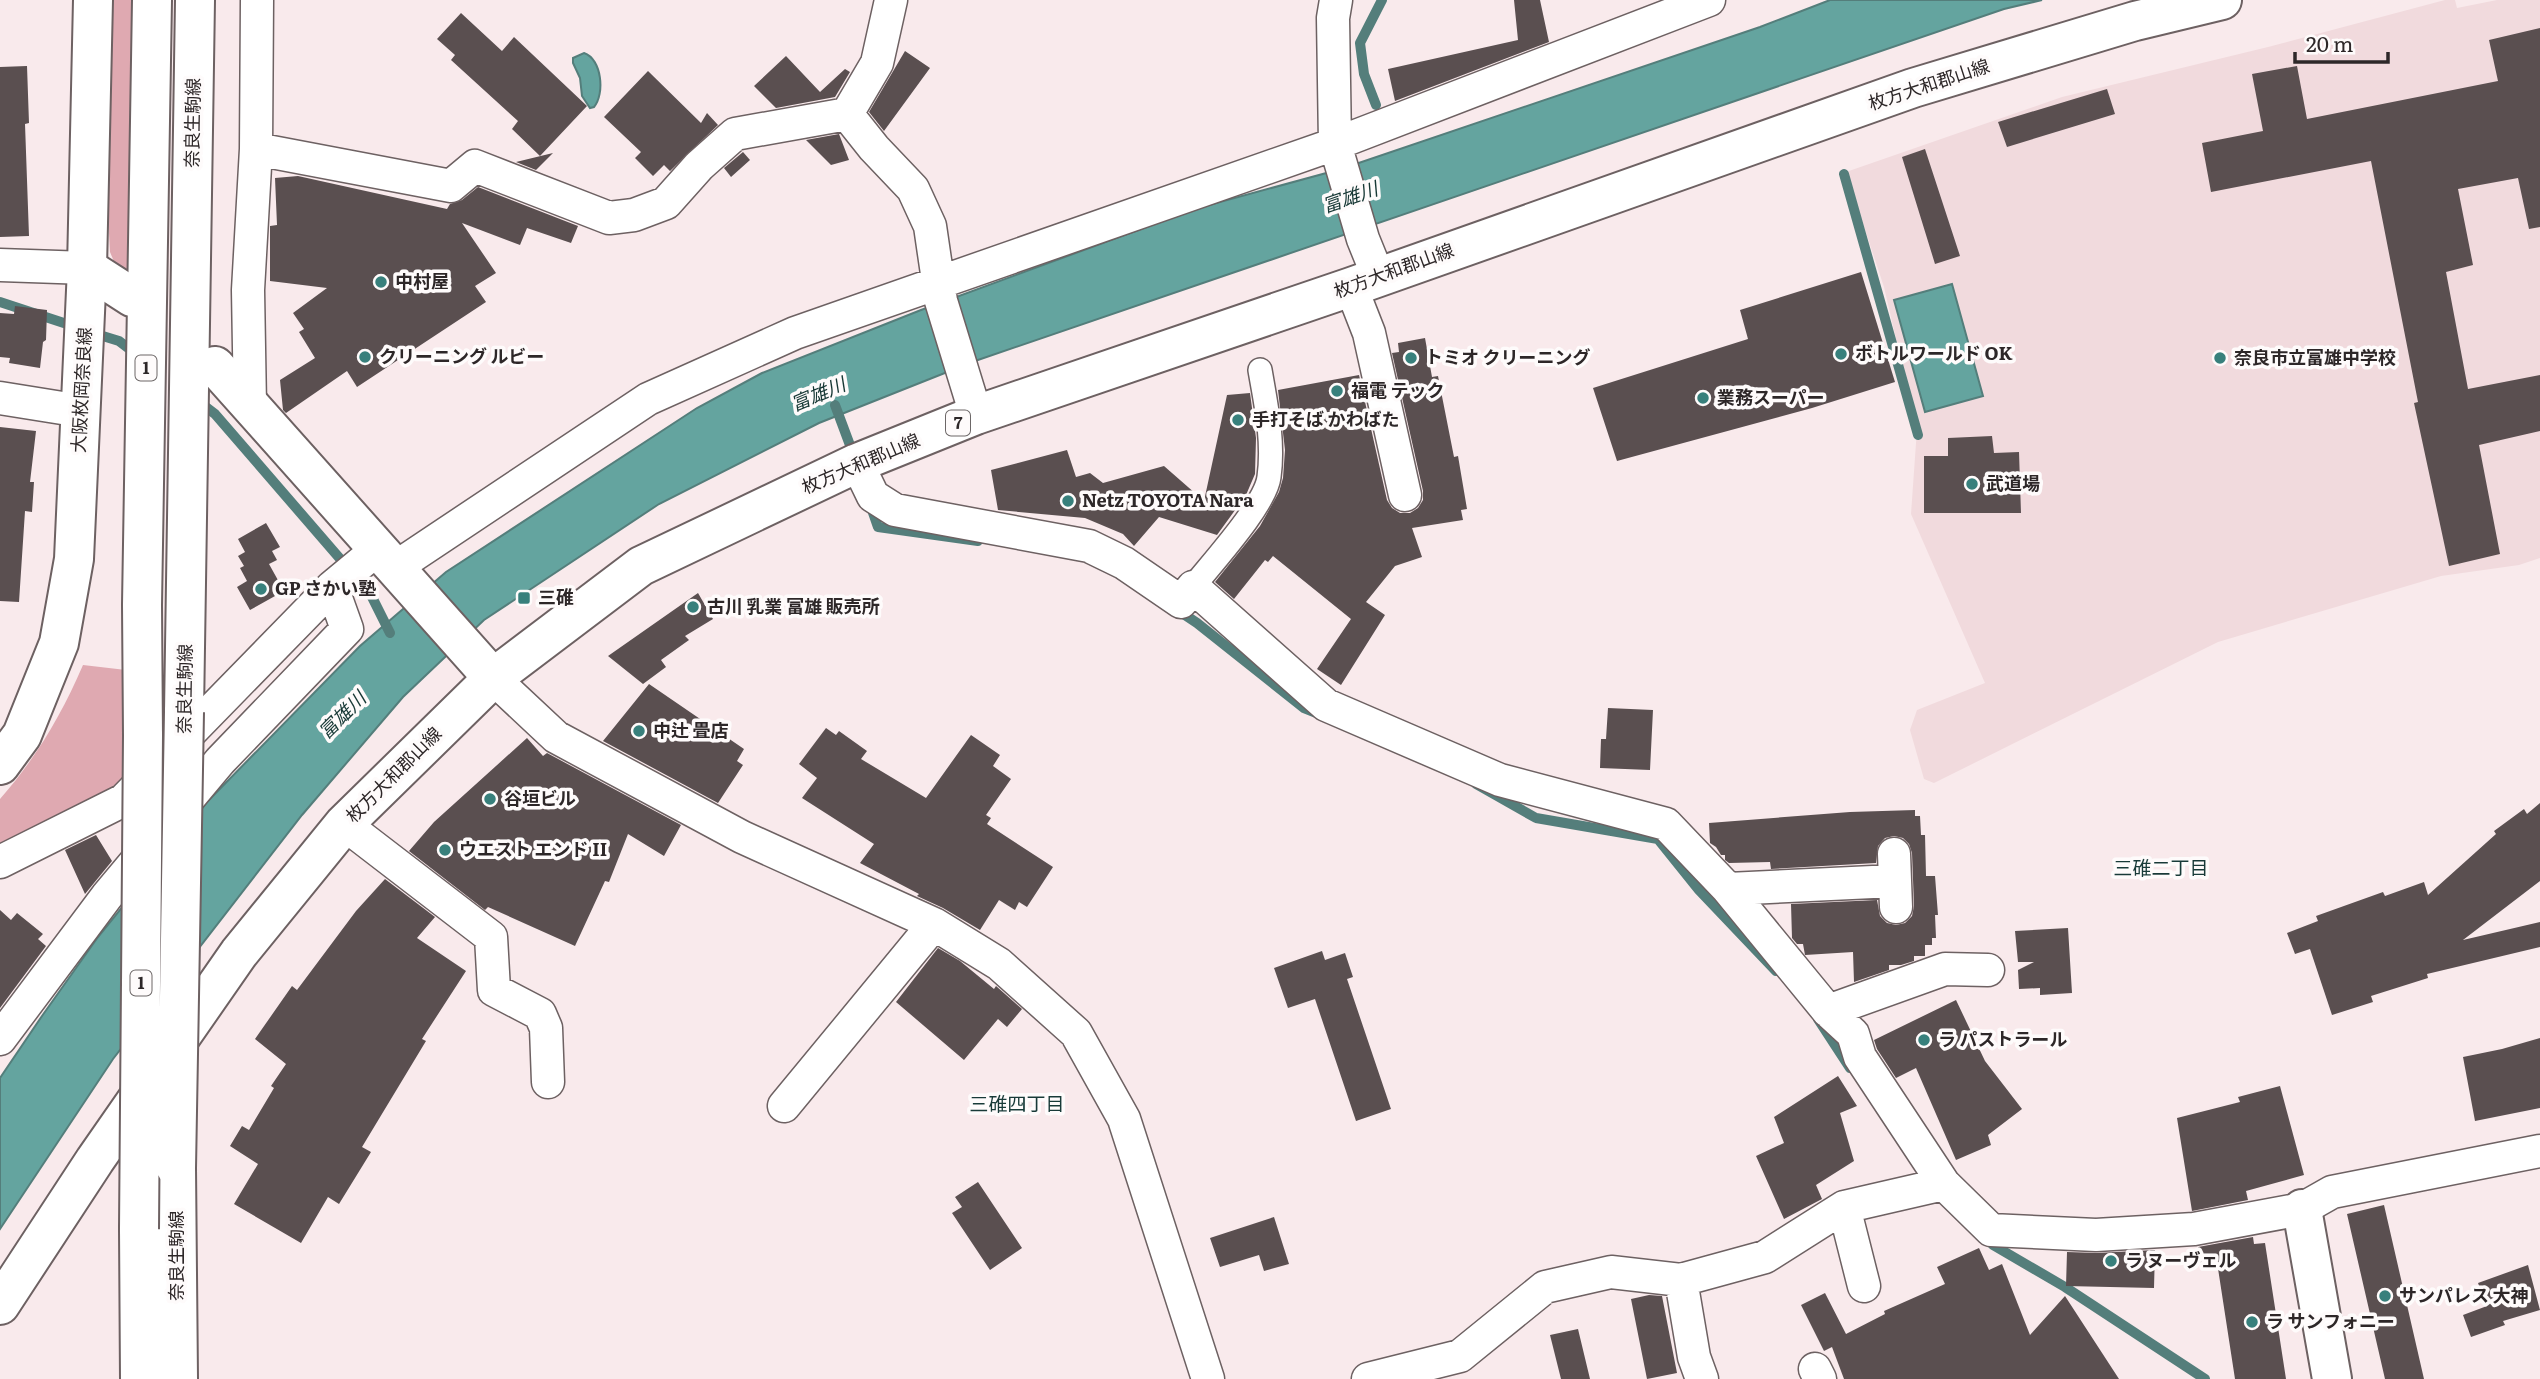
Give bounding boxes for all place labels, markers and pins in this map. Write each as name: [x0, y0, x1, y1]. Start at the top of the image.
place label: 中村屋: [395, 267, 449, 294]
marker: 中村屋: [373, 274, 389, 290]
place label: ボトルワールド OK: [1855, 339, 2013, 366]
place label: クリーニング ルビー: [379, 342, 545, 369]
place label: トミオ クリーニング: [1425, 343, 1591, 370]
place label: 奈良市立富雄中学校: [2234, 343, 2396, 370]
marker: ボトルワールド OK: [1833, 346, 1849, 362]
marker: クリーニング ルビー: [357, 349, 373, 365]
marker: トミオ クリーニング: [1403, 350, 1419, 366]
marker: 奈良市立富雄中学校: [2212, 350, 2228, 366]
place label: 福電 テック: [1351, 376, 1445, 403]
marker: 福電 テック: [1329, 383, 1345, 399]
place label: 業務スーパー: [1717, 383, 1825, 410]
marker: 業務スーパー: [1695, 390, 1711, 406]
place label: 手打そば かわばた: [1252, 405, 1400, 432]
marker: 手打そば かわばた: [1230, 412, 1246, 428]
place label: 武道場: [1986, 469, 2040, 496]
marker: 武道場: [1964, 476, 1980, 492]
place label: Netz TOYOTA Nara: [1082, 486, 1254, 513]
marker: Netz TOYOTA Nara: [1060, 493, 1076, 509]
place label: GP さかい塾: [275, 574, 376, 601]
marker: GP さかい塾: [253, 581, 269, 597]
place label: 三碓: [538, 583, 574, 610]
marker: 三碓: [516, 590, 532, 606]
place label: 古川 乳業 富雄 販売所: [707, 592, 880, 619]
marker: 古川 乳業 富雄 販売所: [685, 599, 701, 615]
place label: 中辻 畳店: [653, 716, 729, 743]
marker: 中辻 畳店: [631, 723, 647, 739]
place label: 谷垣ビル: [504, 784, 576, 811]
marker: 谷垣ビル: [482, 791, 498, 807]
place label: ウエスト エンド II: [459, 835, 607, 862]
marker: ウエスト エンド II: [437, 842, 453, 858]
place label: ラ パストラール: [1938, 1025, 2068, 1052]
marker: ラ パストラール: [1916, 1032, 1932, 1048]
place label: ラ ヌーヴェル: [2125, 1246, 2237, 1273]
marker: ラ ヌーヴェル: [2103, 1253, 2119, 1269]
place label: サンパレス 大神: [2399, 1281, 2529, 1308]
marker: サンパレス 大神: [2377, 1288, 2393, 1304]
place label: ラ サンフォニー: [2266, 1307, 2395, 1334]
marker: ラ サンフォニー: [2244, 1314, 2260, 1330]

